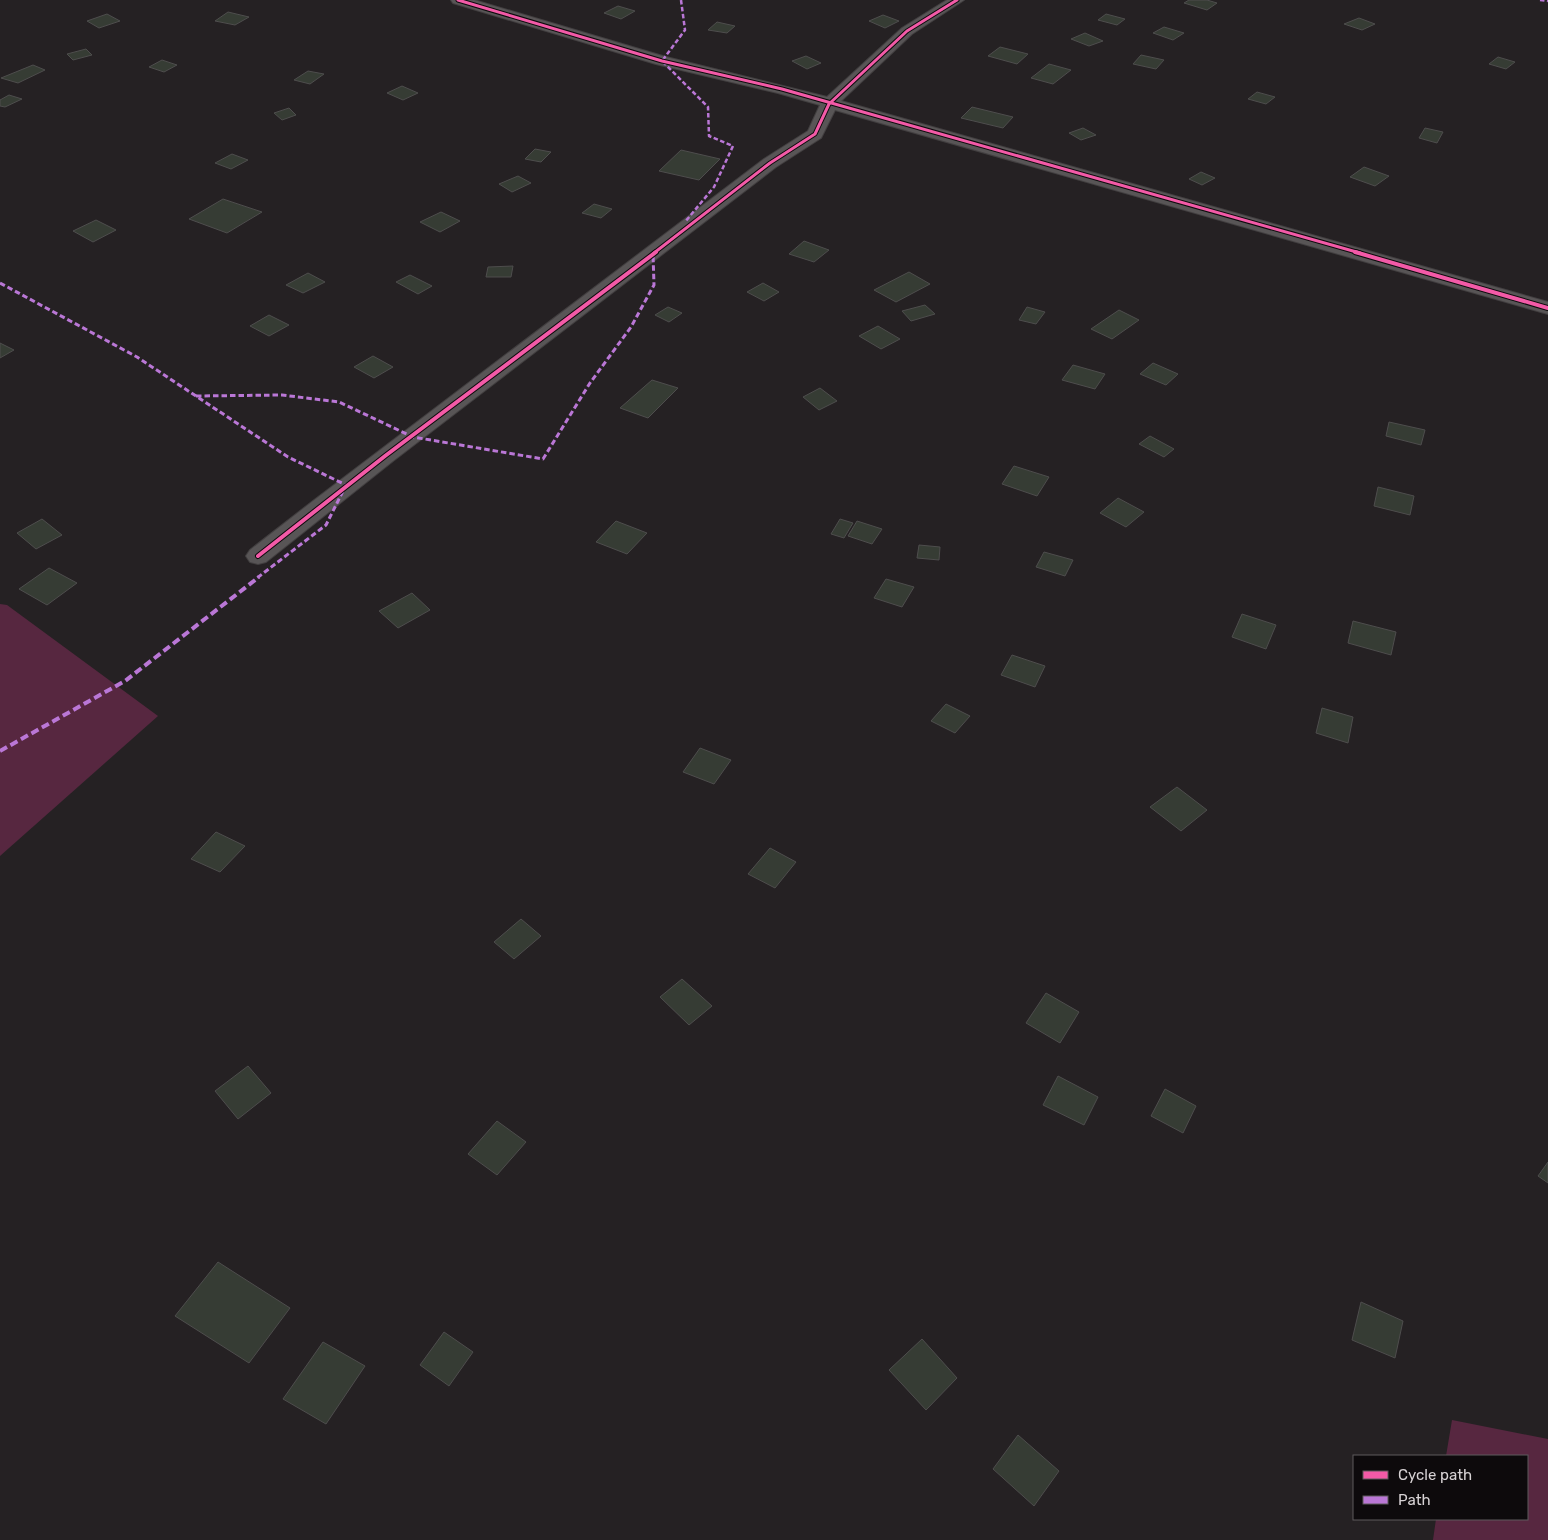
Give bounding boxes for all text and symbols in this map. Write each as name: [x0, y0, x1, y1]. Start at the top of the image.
legend: [1353, 1455, 1528, 1520]
text: Cycle path: [1398, 1466, 1472, 1484]
text: Path: [1398, 1491, 1431, 1509]

